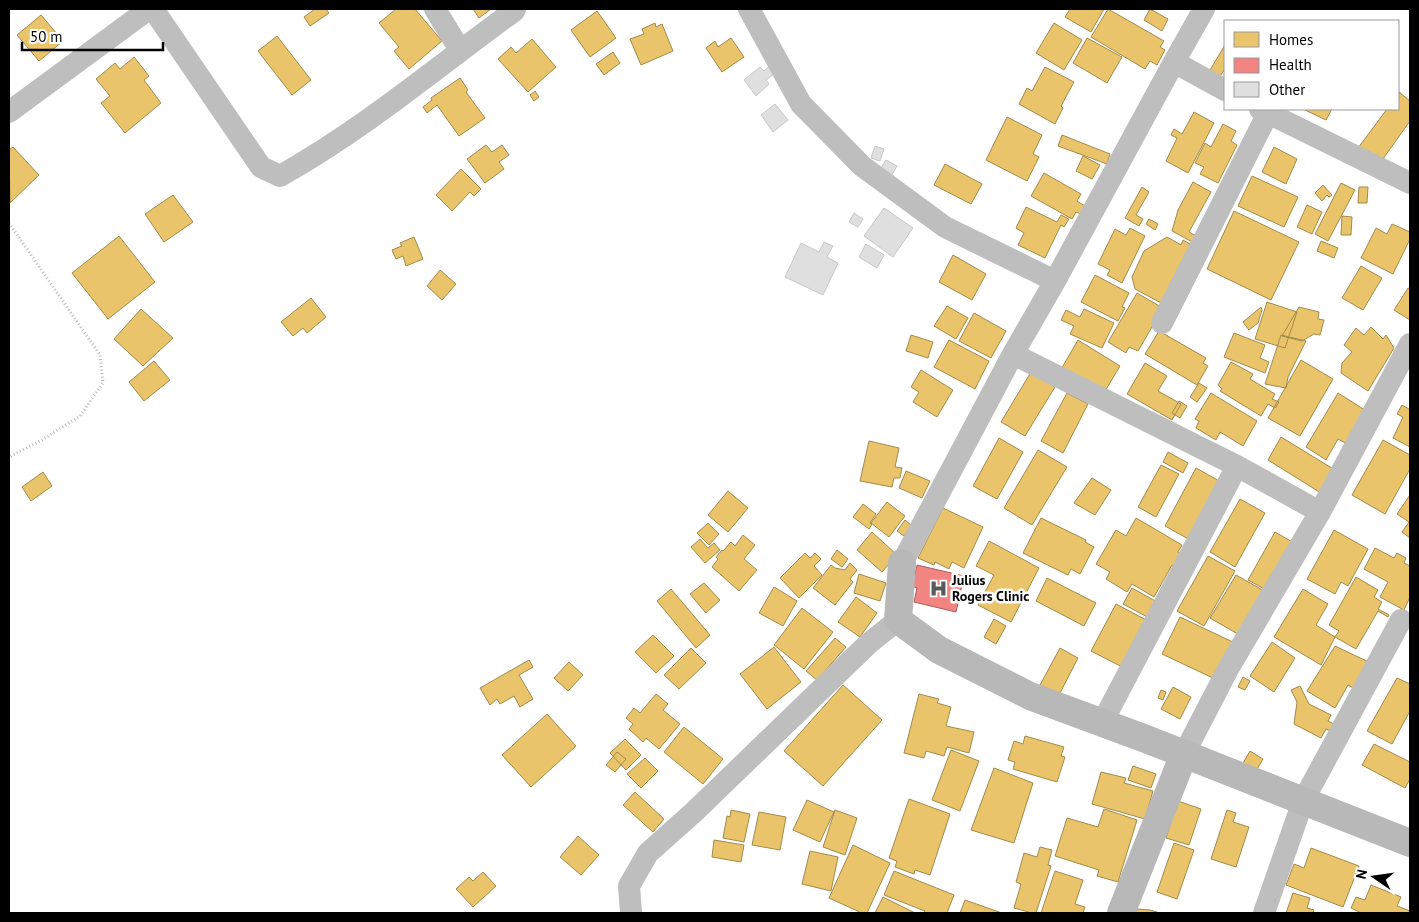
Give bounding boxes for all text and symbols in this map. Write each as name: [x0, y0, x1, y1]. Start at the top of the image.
scale bar: [22, 20, 164, 52]
legend: [1224, 20, 1399, 110]
text: 50 m: [30, 27, 63, 46]
text: Homes: [1269, 30, 1313, 49]
text: Health: [1269, 55, 1312, 74]
text: Other: [1269, 80, 1305, 99]
place label: Julius Rogers Clinic: [951, 571, 1029, 605]
hospital icon: Julius Rogers Clinic: [928, 578, 948, 598]
north arrow: [1349, 852, 1399, 902]
text: N: [1352, 868, 1371, 881]

